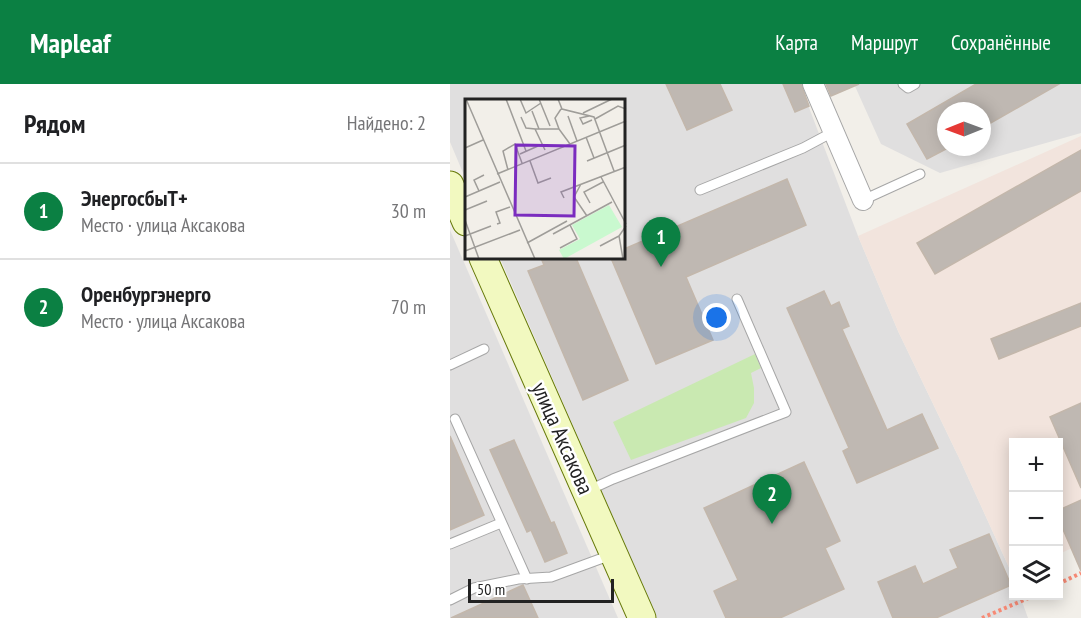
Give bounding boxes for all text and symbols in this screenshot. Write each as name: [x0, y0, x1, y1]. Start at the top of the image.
text: Mapleaf: [30, 24, 111, 61]
text: Карта: [775, 29, 818, 56]
text: Маршрут: [851, 29, 918, 56]
text: Сохранённые: [951, 29, 1051, 56]
inset map: [465, 99, 626, 260]
north arrow: [937, 102, 991, 156]
text: Рядом: [24, 107, 85, 140]
text: Найдено: 2: [347, 110, 426, 136]
text: ЭнергосбыТ+: [81, 184, 188, 212]
text: 1: [39, 198, 48, 224]
text: 30 m: [391, 198, 426, 224]
text: Место · улица Аксакова: [81, 212, 245, 238]
pin: 1: [642, 218, 680, 267]
text: Оренбургэнерго: [81, 280, 211, 308]
text: 2: [39, 294, 48, 320]
text: 70 m: [391, 294, 426, 320]
your location: [702, 303, 731, 332]
text: Место · улица Аксакова: [81, 308, 245, 334]
street label: улица Аксакова: [526, 377, 600, 499]
map controls: [1009, 438, 1063, 600]
button: +: [1009, 438, 1063, 492]
pin: 2: [752, 474, 792, 524]
button: −: [1009, 492, 1063, 546]
button: layers: [1009, 546, 1063, 600]
scale bar: [468, 576, 614, 604]
text: 50 m: [477, 579, 505, 599]

